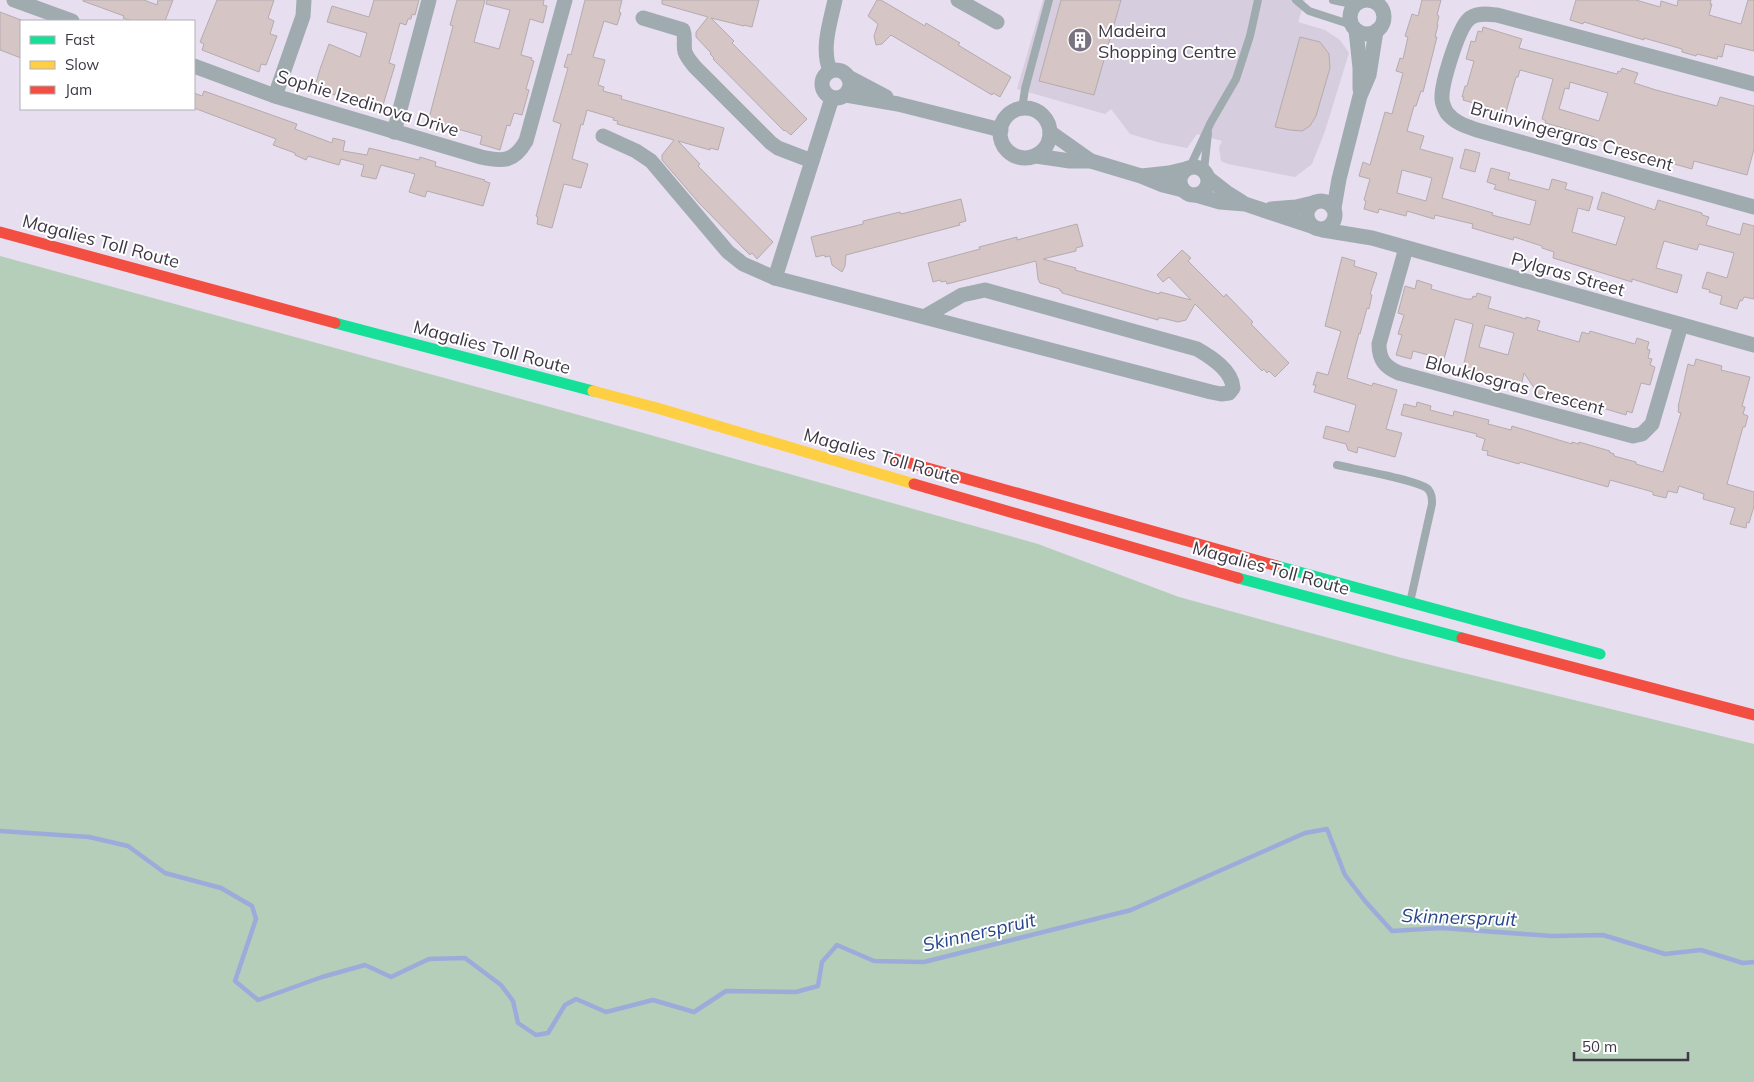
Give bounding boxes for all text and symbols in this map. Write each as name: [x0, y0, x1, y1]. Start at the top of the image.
place label: Madeira Shopping Centre: [1098, 19, 1237, 63]
legend: [20, 20, 195, 110]
building icon: Madeira Shopping Centre: [1067, 27, 1093, 53]
text: Fast: [65, 30, 95, 49]
text: Slow: [65, 55, 99, 74]
street label: Sophie Izedinova Drive: [274, 64, 462, 142]
text: Jam: [65, 80, 92, 99]
street label: Bruinvingergras Crescent: [1468, 96, 1676, 176]
street label: Magalies Toll Route: [20, 209, 182, 273]
street label: Pylgras Street: [1509, 247, 1627, 301]
street label: Magalies Toll Route: [411, 315, 573, 379]
street label: Blouklosgras Crescent: [1423, 350, 1607, 420]
street label: Magalies Toll Route: [801, 423, 963, 489]
street label: Magalies Toll Route: [1190, 536, 1352, 600]
water label: Skinnerspruit: [1401, 903, 1518, 931]
water label: Skinnerspruit: [920, 907, 1039, 957]
scale bar: [1574, 1030, 1688, 1062]
text: 50 m: [1582, 1037, 1617, 1056]

